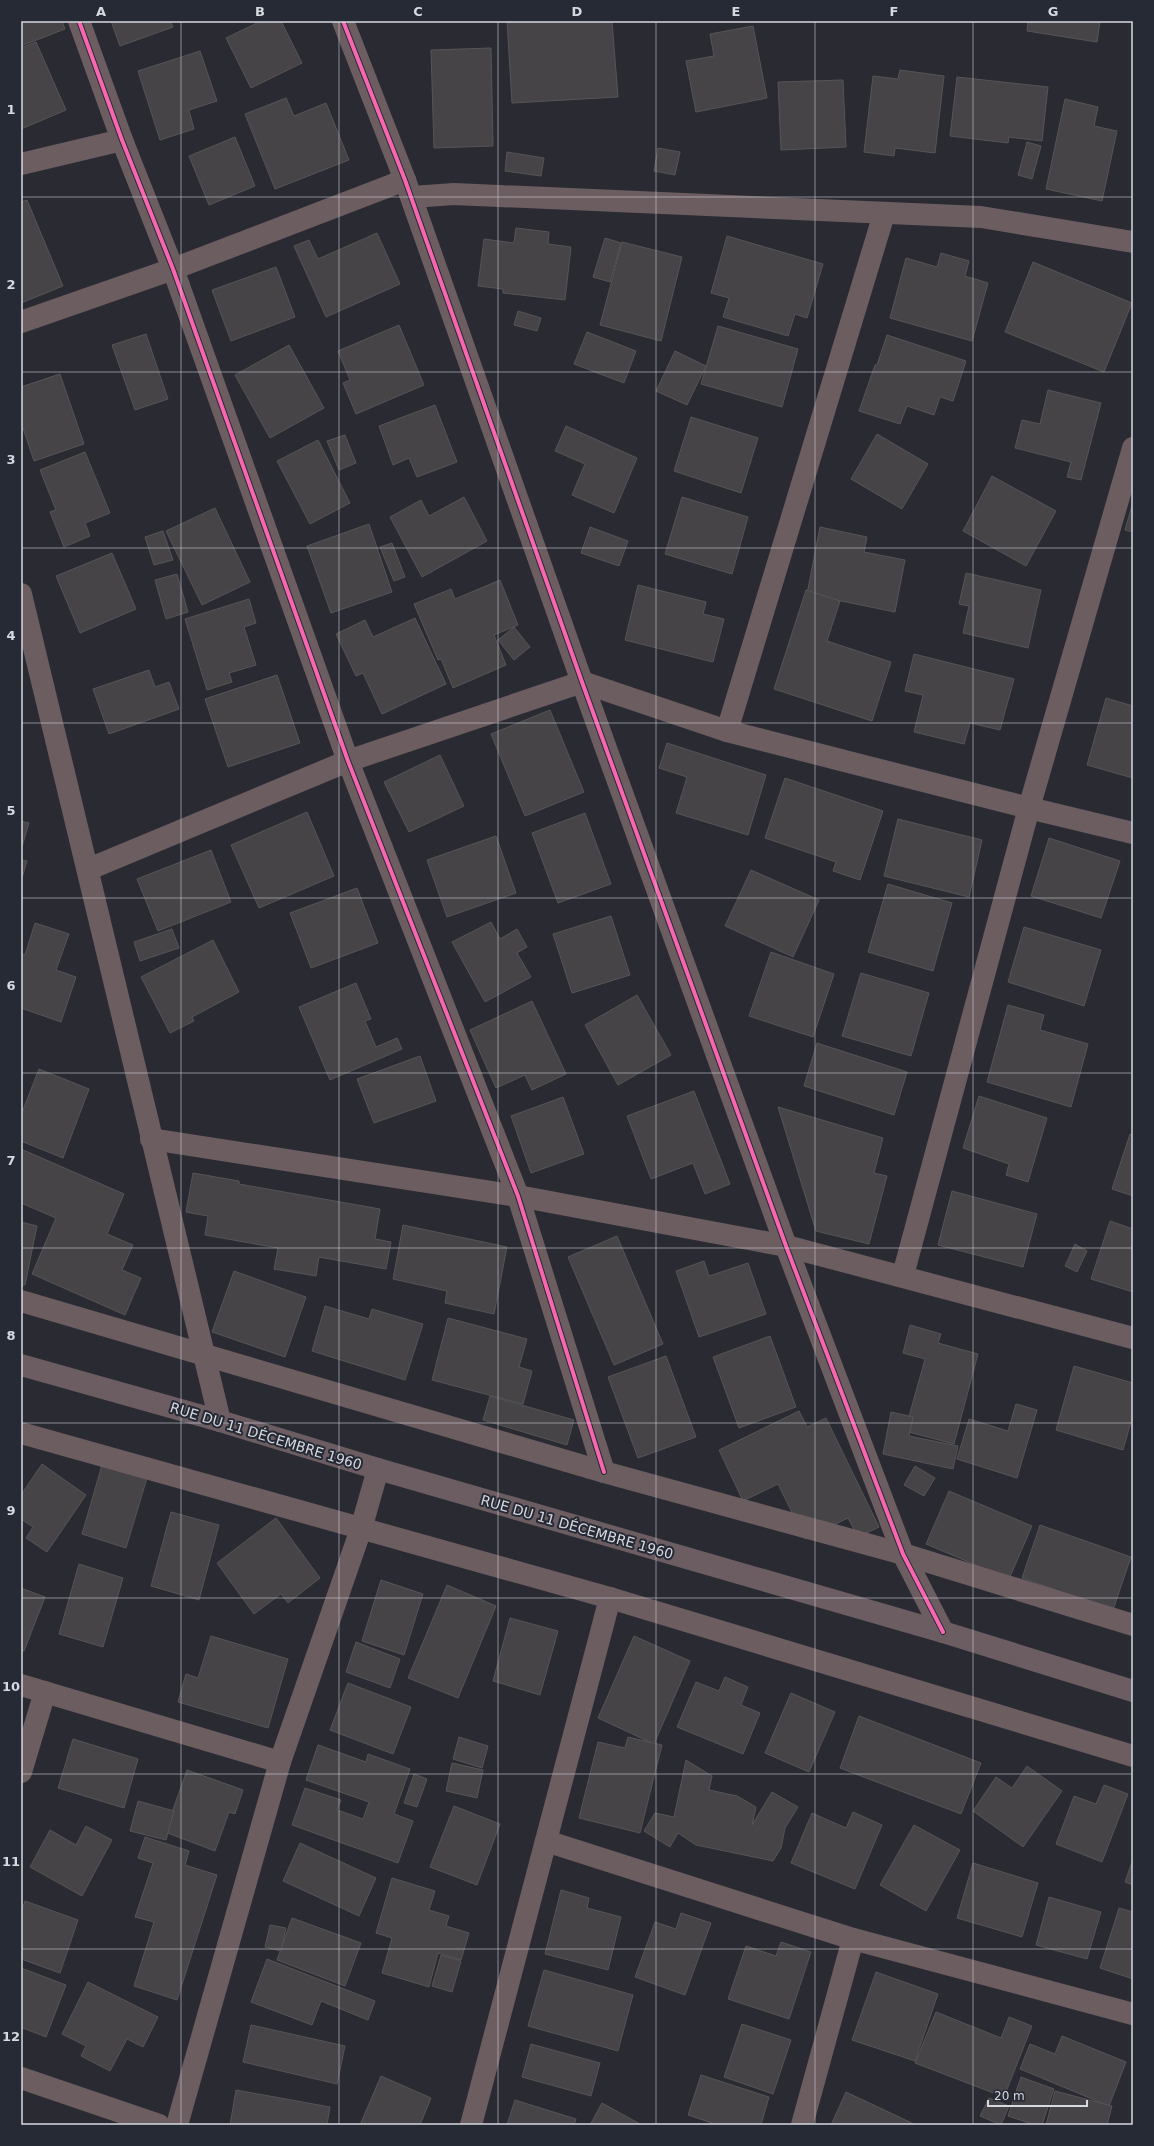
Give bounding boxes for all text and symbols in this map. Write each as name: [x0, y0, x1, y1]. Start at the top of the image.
text: A: [96, 4, 106, 19]
text: B: [255, 4, 265, 19]
text: C: [413, 4, 423, 19]
text: D: [572, 4, 583, 19]
text: E: [732, 4, 740, 19]
text: F: [890, 4, 898, 19]
text: G: [1048, 4, 1058, 19]
text: 1: [6, 102, 16, 117]
text: 2: [6, 277, 16, 292]
text: 3: [6, 452, 16, 467]
text: 4: [6, 628, 16, 643]
text: 5: [6, 803, 16, 818]
text: 6: [6, 978, 16, 993]
text: 7: [6, 1153, 16, 1168]
text: 8: [6, 1328, 16, 1343]
street label: RUE DU 11 DÉCEMBRE 1960: [168, 1399, 364, 1473]
street label: RUE DU 11 DÉCEMBRE 1960: [479, 1492, 675, 1562]
text: 9: [6, 1503, 16, 1518]
text: 10: [2, 1679, 20, 1694]
text: 11: [2, 1854, 20, 1869]
text: 12: [2, 2029, 20, 2044]
scale bar: [988, 2082, 1087, 2108]
text: 20 m: [994, 2089, 1025, 2103]

